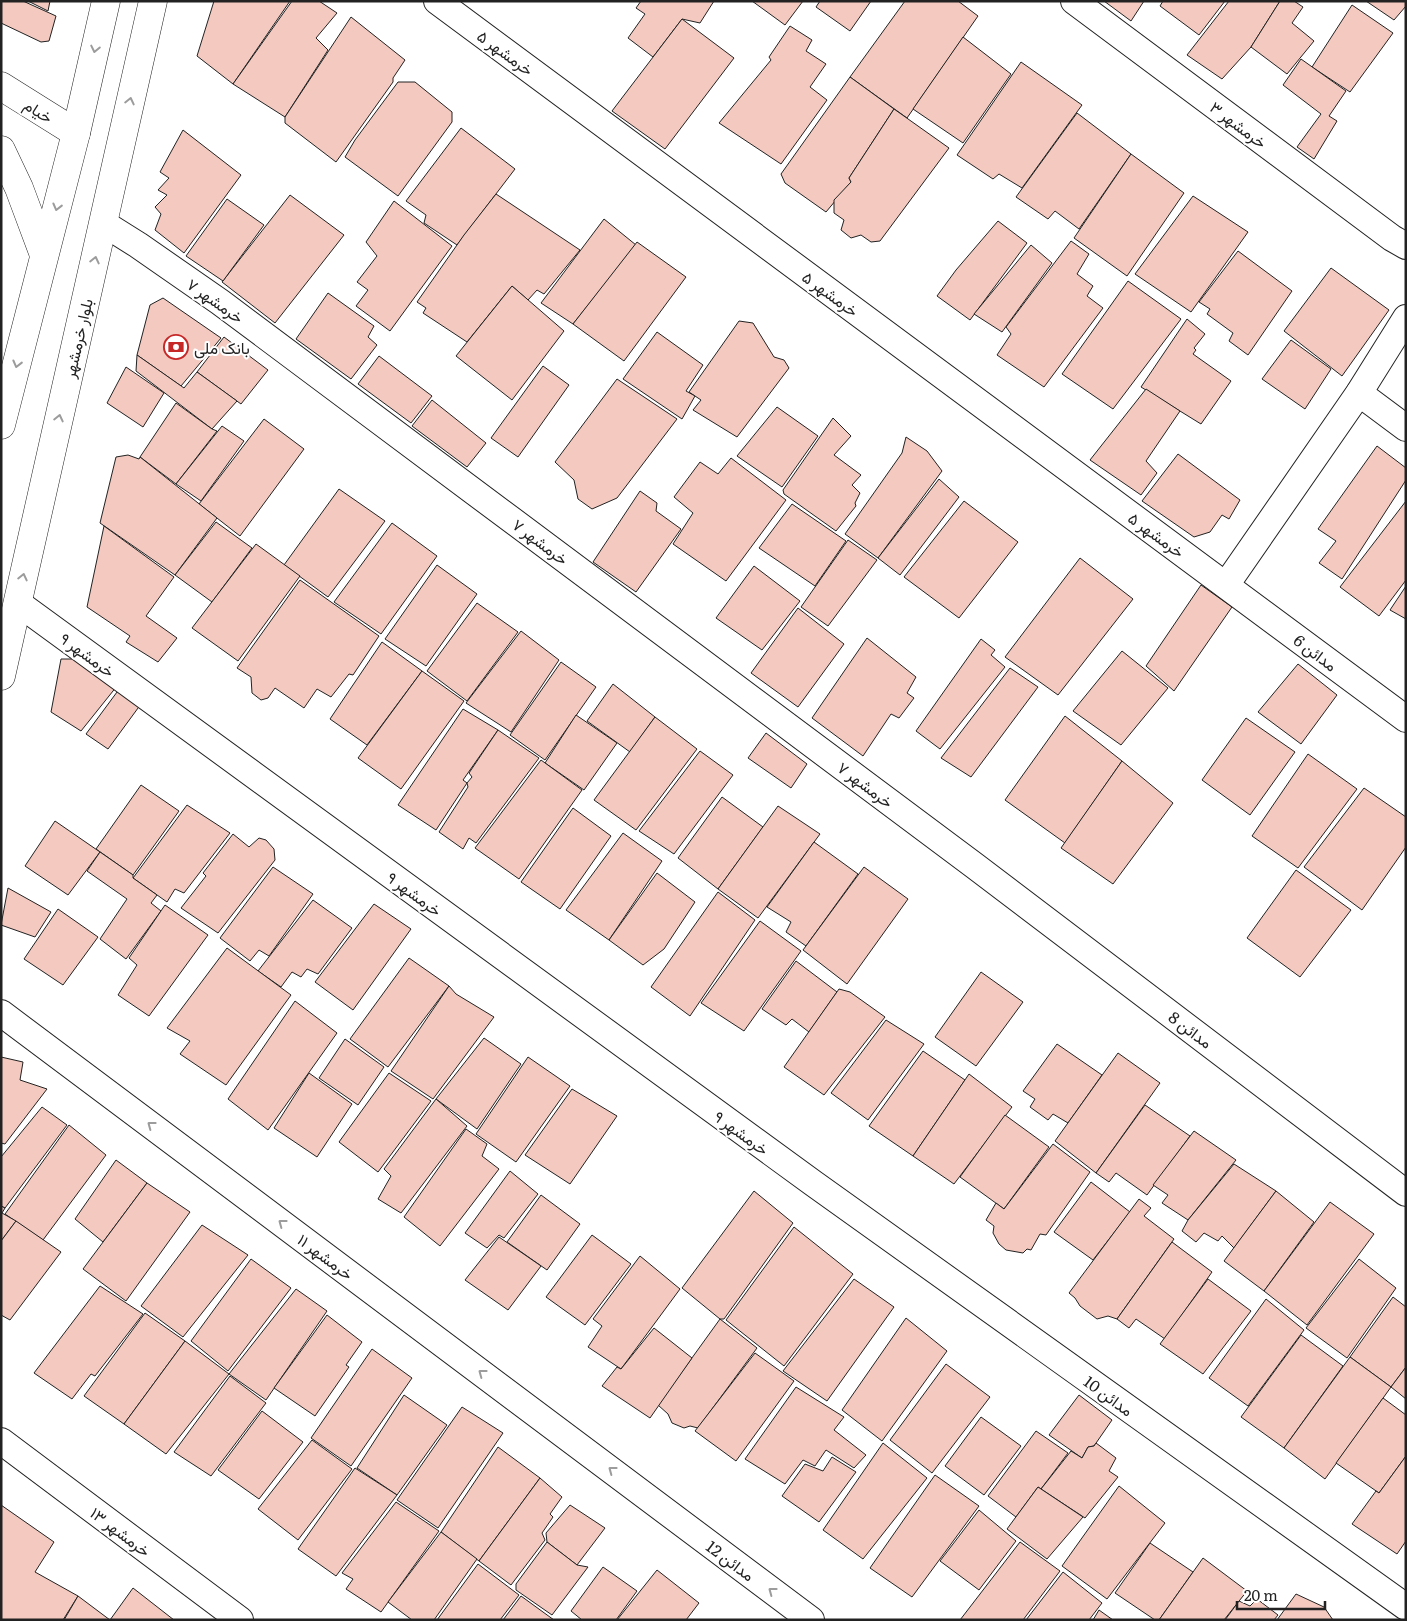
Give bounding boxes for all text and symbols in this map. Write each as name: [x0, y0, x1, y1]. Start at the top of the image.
street label: خرمشهر ۵: [473, 23, 539, 81]
one-way arrow: [90, 44, 101, 53]
street label: خیام: [20, 92, 58, 128]
street label: خرمشهر ۳: [1206, 95, 1273, 153]
one-way arrow: [124, 97, 135, 106]
one-way arrow: [52, 202, 63, 211]
one-way arrow: [89, 255, 100, 264]
street label: خرمشهر ۵: [798, 264, 864, 322]
street label: خرمشهر ۷: [183, 272, 250, 328]
street label: بلوار خرمشهر: [56, 296, 98, 381]
bank icon: بانک ملی: [163, 334, 189, 360]
place label: بانک ملی: [194, 335, 250, 359]
one-way arrow: [12, 360, 23, 369]
one-way arrow: [53, 414, 64, 423]
street label: خرمشهر ۵: [1124, 505, 1190, 563]
street label: خرمشهر ۷: [508, 512, 574, 570]
one-way arrow: [18, 572, 28, 581]
street label: خرمشهر ۹: [56, 626, 121, 682]
street label: مدائن 6: [1289, 628, 1343, 676]
street label: خرمشهر ۷: [833, 755, 899, 813]
street label: خرمشهر ۹: [383, 865, 448, 921]
street label: مدائن 8: [1164, 1005, 1218, 1053]
street label: خرمشهر ۹: [710, 1104, 775, 1160]
one-way arrow: [147, 1122, 157, 1131]
one-way arrow: [279, 1220, 288, 1228]
street label: خرمشهر ۱۱: [293, 1227, 359, 1285]
street label: مدائن 10: [1079, 1369, 1139, 1421]
one-way arrow: [479, 1370, 488, 1378]
one-way arrow: [608, 1467, 618, 1476]
street label: خرمشهر ۱۳: [86, 1500, 156, 1562]
street label: مدائن 12: [702, 1534, 760, 1586]
scale bar: [1237, 1578, 1324, 1610]
text: 20 m: [1244, 1583, 1278, 1606]
one-way arrow: [769, 1588, 778, 1596]

